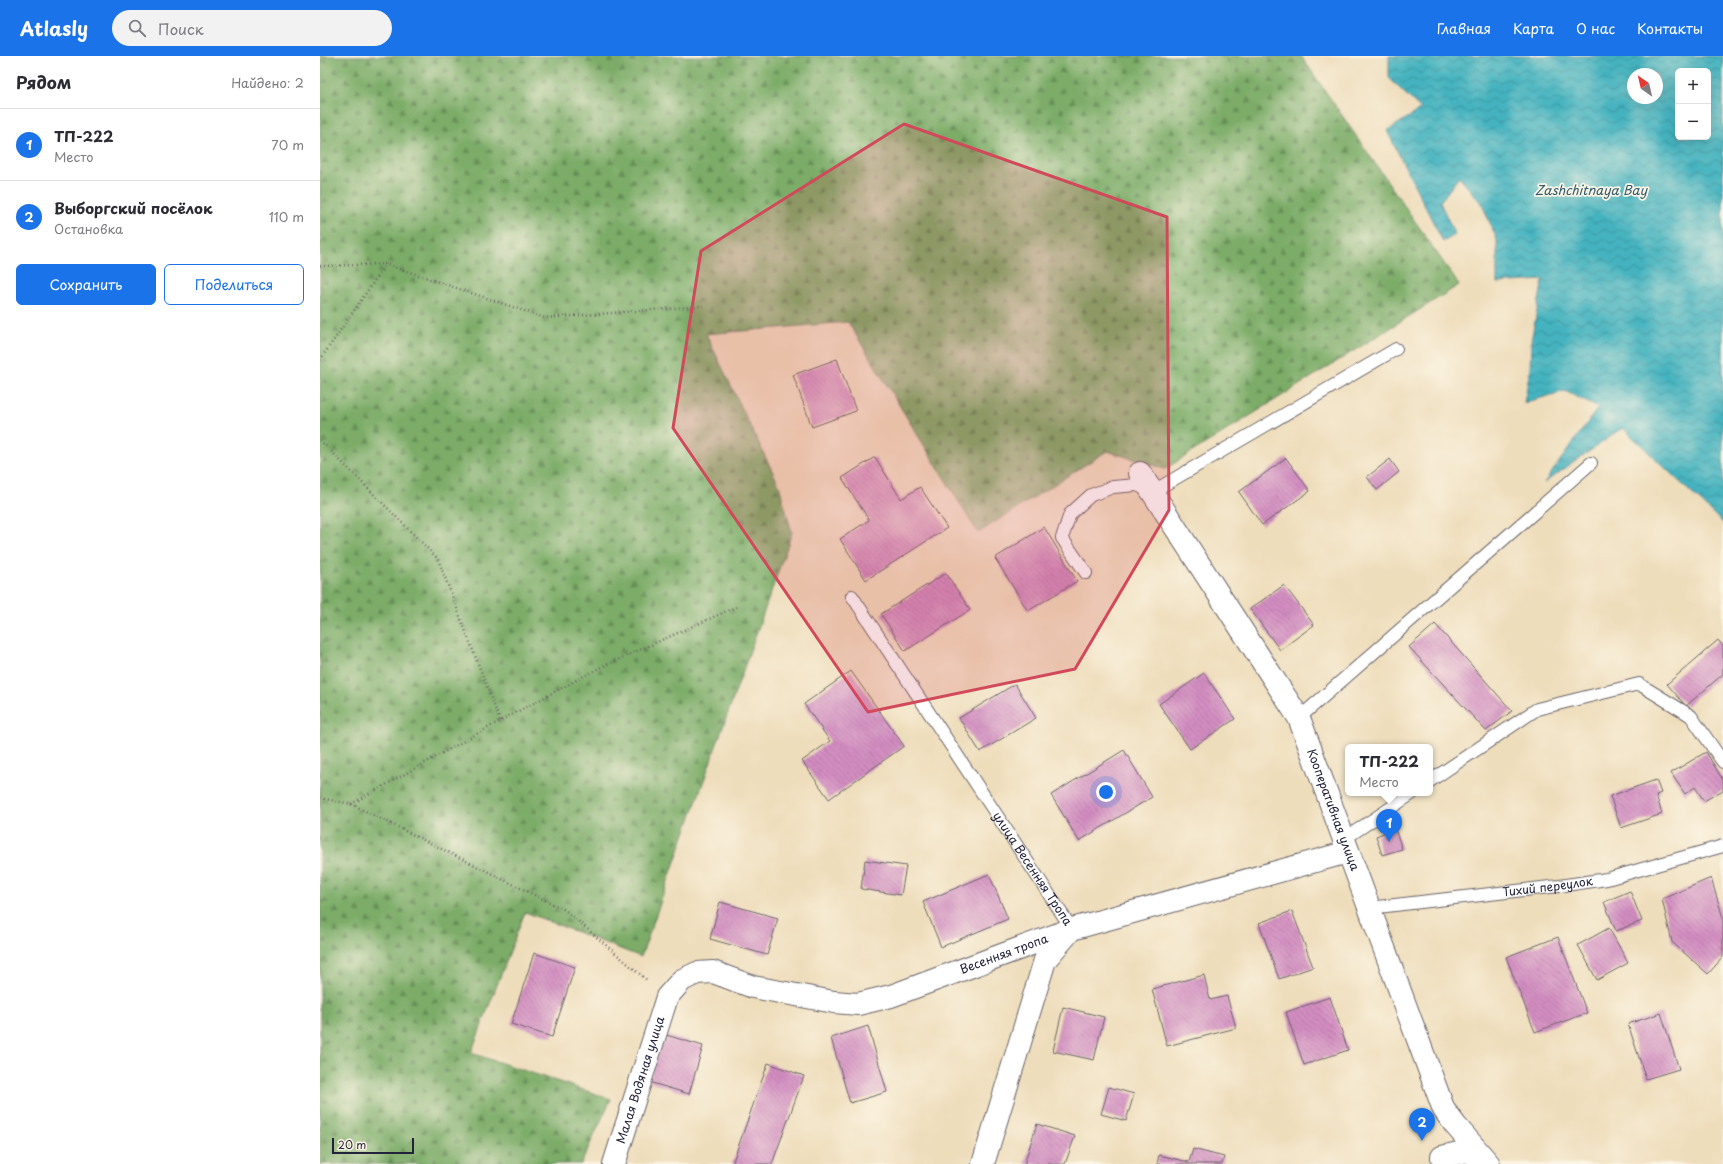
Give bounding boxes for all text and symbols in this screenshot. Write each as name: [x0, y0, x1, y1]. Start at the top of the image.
search box: [112, 10, 392, 46]
text: Atlasly: [20, 14, 88, 42]
icon: search: [126, 17, 148, 39]
text: Поиск: [158, 17, 204, 40]
text: Главная: [1437, 18, 1491, 39]
text: Карта: [1513, 18, 1554, 39]
text: О нас: [1576, 18, 1615, 39]
text: Контакты: [1637, 18, 1703, 39]
north arrow: [1627, 68, 1663, 104]
map controls: [1675, 68, 1711, 140]
button: +: [1675, 68, 1711, 104]
text: Рядом: [16, 69, 71, 95]
text: Найдено: 2: [231, 73, 304, 92]
button: −: [1675, 104, 1711, 140]
text: ТП-222: [54, 124, 113, 147]
text: 1: [26, 135, 32, 154]
text: 70 m: [271, 135, 304, 154]
text: Место: [54, 147, 94, 166]
water label: Zashchitnaya Bay: [1535, 180, 1649, 199]
text: Выборгский посёлок: [54, 196, 212, 219]
text: 2: [24, 207, 34, 226]
text: 110 m: [269, 207, 304, 226]
text: Остановка: [54, 219, 123, 238]
button: Сохранить: [16, 264, 156, 305]
button: Поделиться: [164, 264, 304, 305]
popup: [1345, 744, 1433, 796]
street label: Кооперативная улица: [1303, 746, 1365, 873]
text: ТП-222: [1359, 749, 1419, 772]
text: Место: [1359, 772, 1399, 791]
your location: [1096, 782, 1116, 802]
street label: улица Весенняя Тропа: [989, 808, 1078, 929]
pin: 1: [1376, 809, 1402, 842]
street label: Тихий переулок: [1502, 871, 1595, 900]
street label: Весенняя тропа: [957, 928, 1051, 978]
street label: Малая Водяная улица: [611, 1013, 668, 1146]
pin: 2: [1409, 1108, 1435, 1141]
scale bar: [332, 1136, 414, 1155]
text: 20 m: [338, 1136, 366, 1153]

